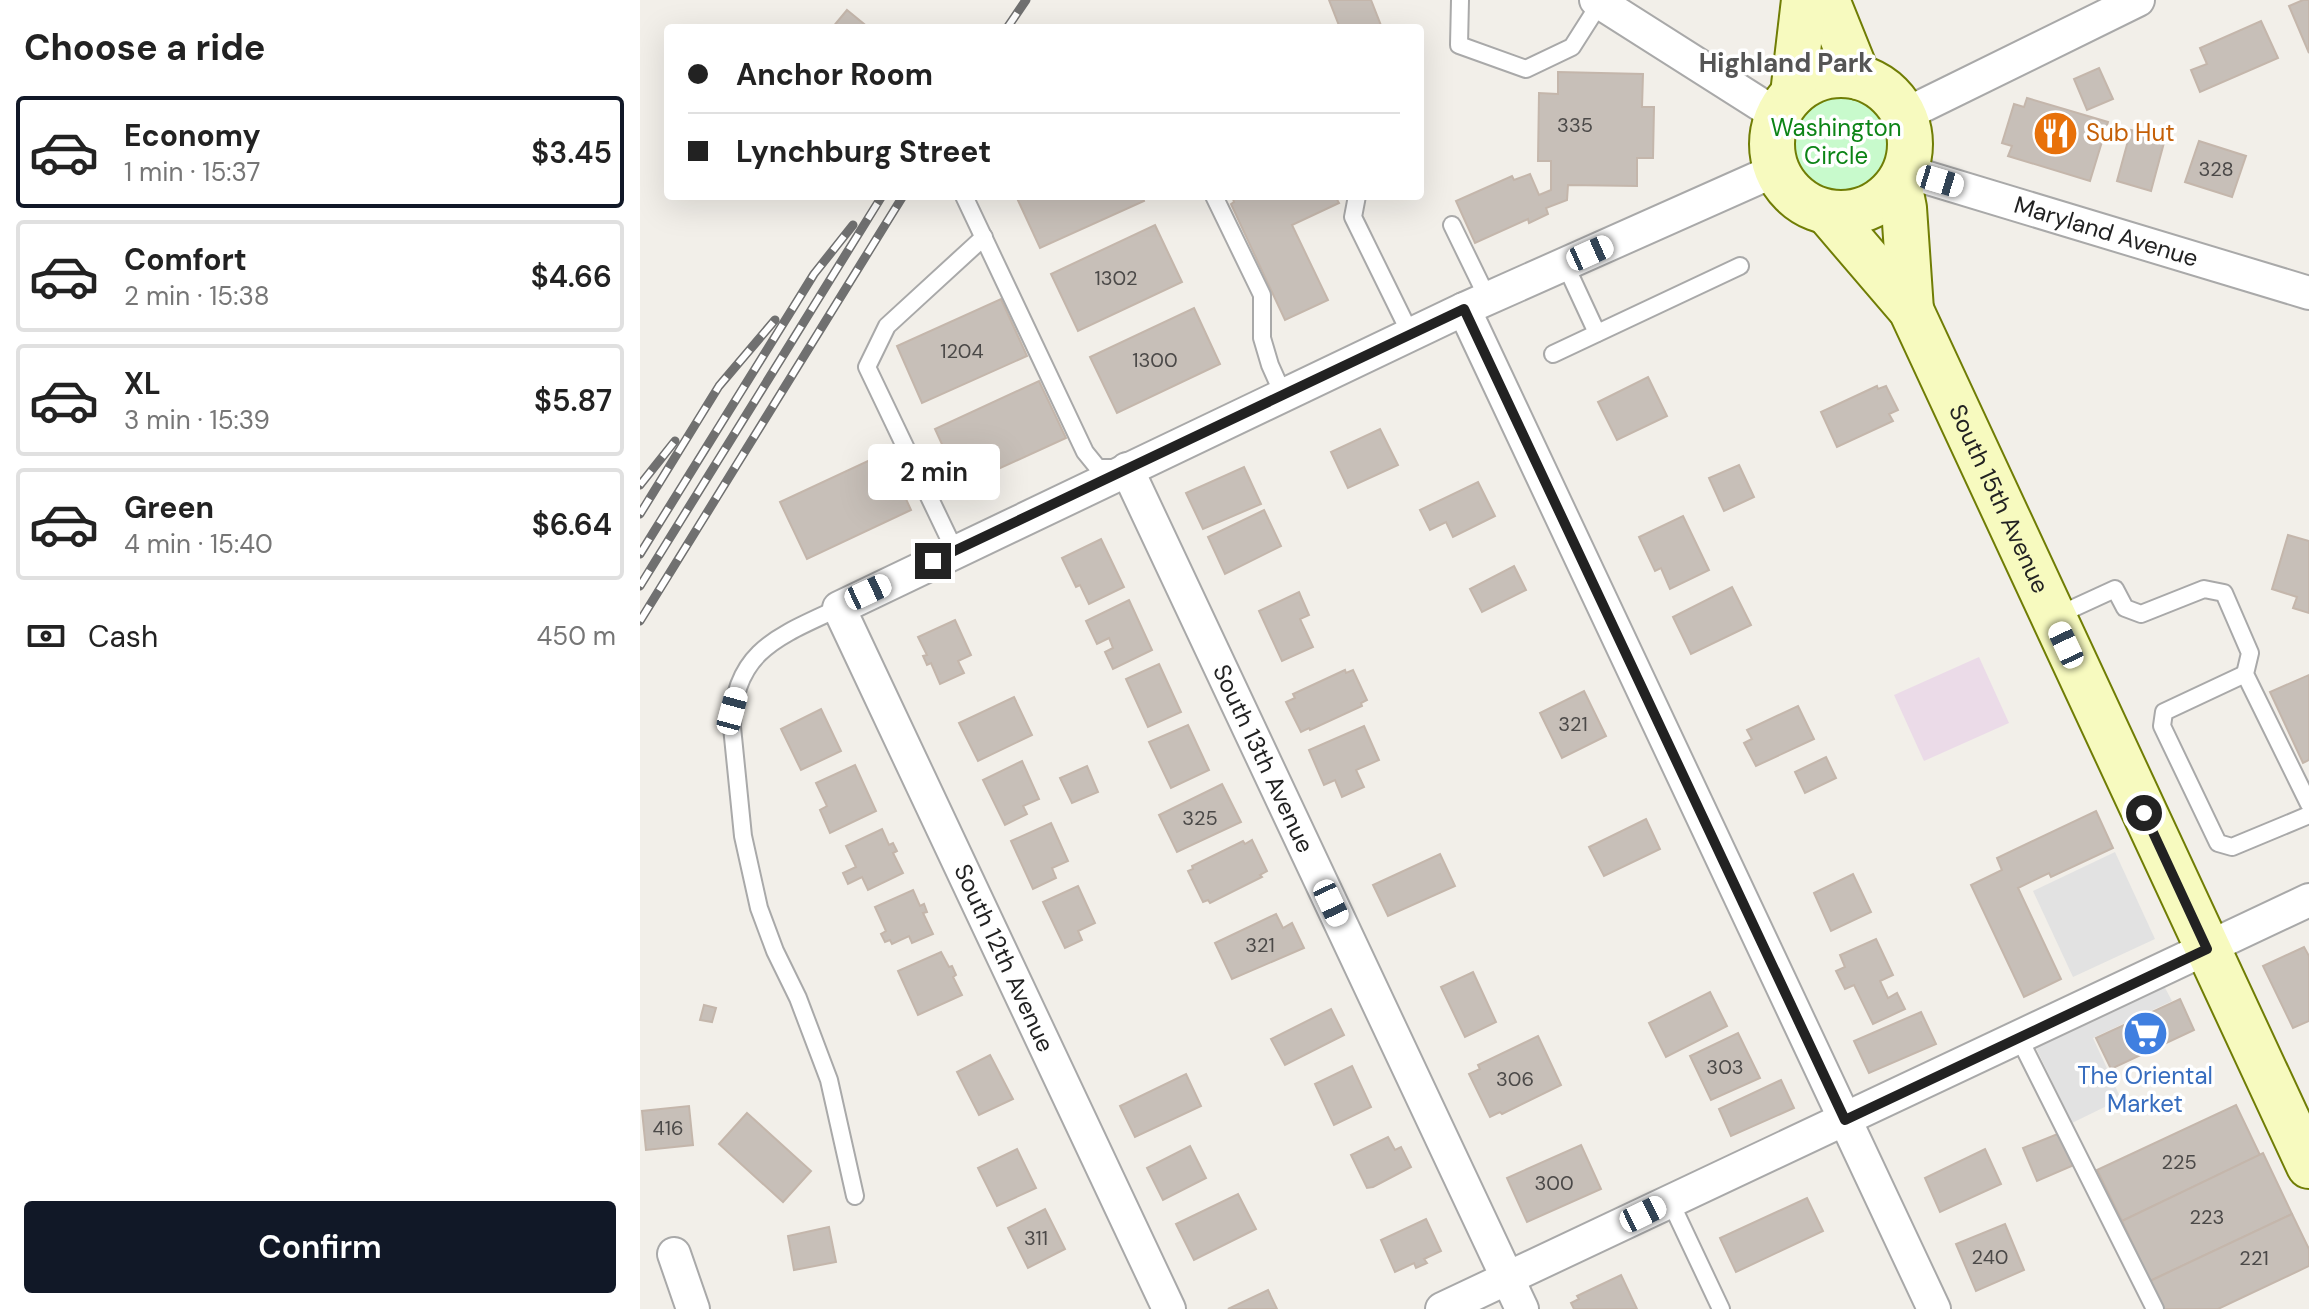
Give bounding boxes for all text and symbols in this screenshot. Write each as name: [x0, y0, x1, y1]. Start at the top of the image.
text: Choose a ride: [24, 24, 265, 71]
district label: Highland Park: [1699, 46, 1873, 80]
text: Anchor Room: [736, 55, 933, 94]
restaurant icon: Sub Hut: [2031, 109, 2079, 157]
house number: 335: [1557, 112, 1593, 138]
park label: Washington Circle: [1771, 112, 1901, 171]
icon: car: [28, 116, 100, 188]
text: Economy: [124, 116, 261, 155]
place label: Sub Hut: [2086, 117, 2175, 148]
text: Lynchburg Street: [736, 132, 991, 171]
text: $3.45: [531, 133, 612, 172]
text: 1 min · 15:37: [124, 155, 260, 189]
house number: 328: [2198, 156, 2234, 182]
car: [1914, 163, 1966, 199]
street label: Maryland Avenue: [2010, 189, 2202, 274]
car: [1563, 232, 1617, 274]
icon: car: [28, 240, 100, 312]
text: Comfort: [124, 240, 247, 279]
text: $4.66: [531, 257, 612, 296]
house number: 1302: [1094, 265, 1138, 291]
text: 2 min · 15:38: [124, 279, 270, 313]
house number: 1204: [940, 338, 984, 364]
house number: 1300: [1132, 347, 1178, 373]
icon: car: [28, 364, 100, 436]
text: XL: [124, 364, 161, 403]
text: $5.87: [534, 381, 612, 420]
street label: South 15th Avenue: [1942, 399, 2057, 598]
text: 3 min · 15:39: [124, 403, 270, 437]
callout: 2 min: [867, 445, 999, 501]
text: 2 min: [900, 455, 968, 489]
icon: car: [28, 488, 100, 560]
text: Green: [124, 488, 214, 527]
text: $6.64: [532, 505, 612, 544]
text: 4 min · 15:40: [124, 527, 273, 561]
route end: [915, 543, 951, 579]
car: [841, 571, 895, 613]
icon: cash: [24, 614, 68, 658]
text: Cash: [88, 617, 158, 656]
car: [2045, 618, 2087, 672]
text: 450 m: [536, 619, 616, 653]
street label: South 13th Avenue: [1206, 659, 1321, 857]
car: [714, 685, 750, 737]
house number: 321: [1558, 711, 1588, 737]
route start: [2126, 795, 2162, 831]
house number: 325: [1182, 805, 1218, 831]
street label: South 12th Avenue: [947, 859, 1062, 1057]
car: [1310, 876, 1352, 930]
house number: 321: [1245, 932, 1275, 958]
supermarket icon: The Oriental Market: [2121, 1010, 2169, 1058]
house number: 303: [1706, 1054, 1744, 1080]
place label: The Oriental Market: [2077, 1060, 2213, 1119]
house number: 306: [1496, 1066, 1534, 1092]
house number: 416: [653, 1115, 683, 1141]
house number: 225: [2161, 1149, 2197, 1175]
house number: 300: [1534, 1170, 1574, 1196]
car: [1616, 1193, 1670, 1235]
button: Confirm: [24, 1201, 616, 1293]
house number: 223: [2190, 1204, 2224, 1230]
house number: 311: [1024, 1225, 1048, 1251]
house number: 240: [1972, 1244, 2009, 1270]
house number: 221: [2239, 1245, 2269, 1271]

